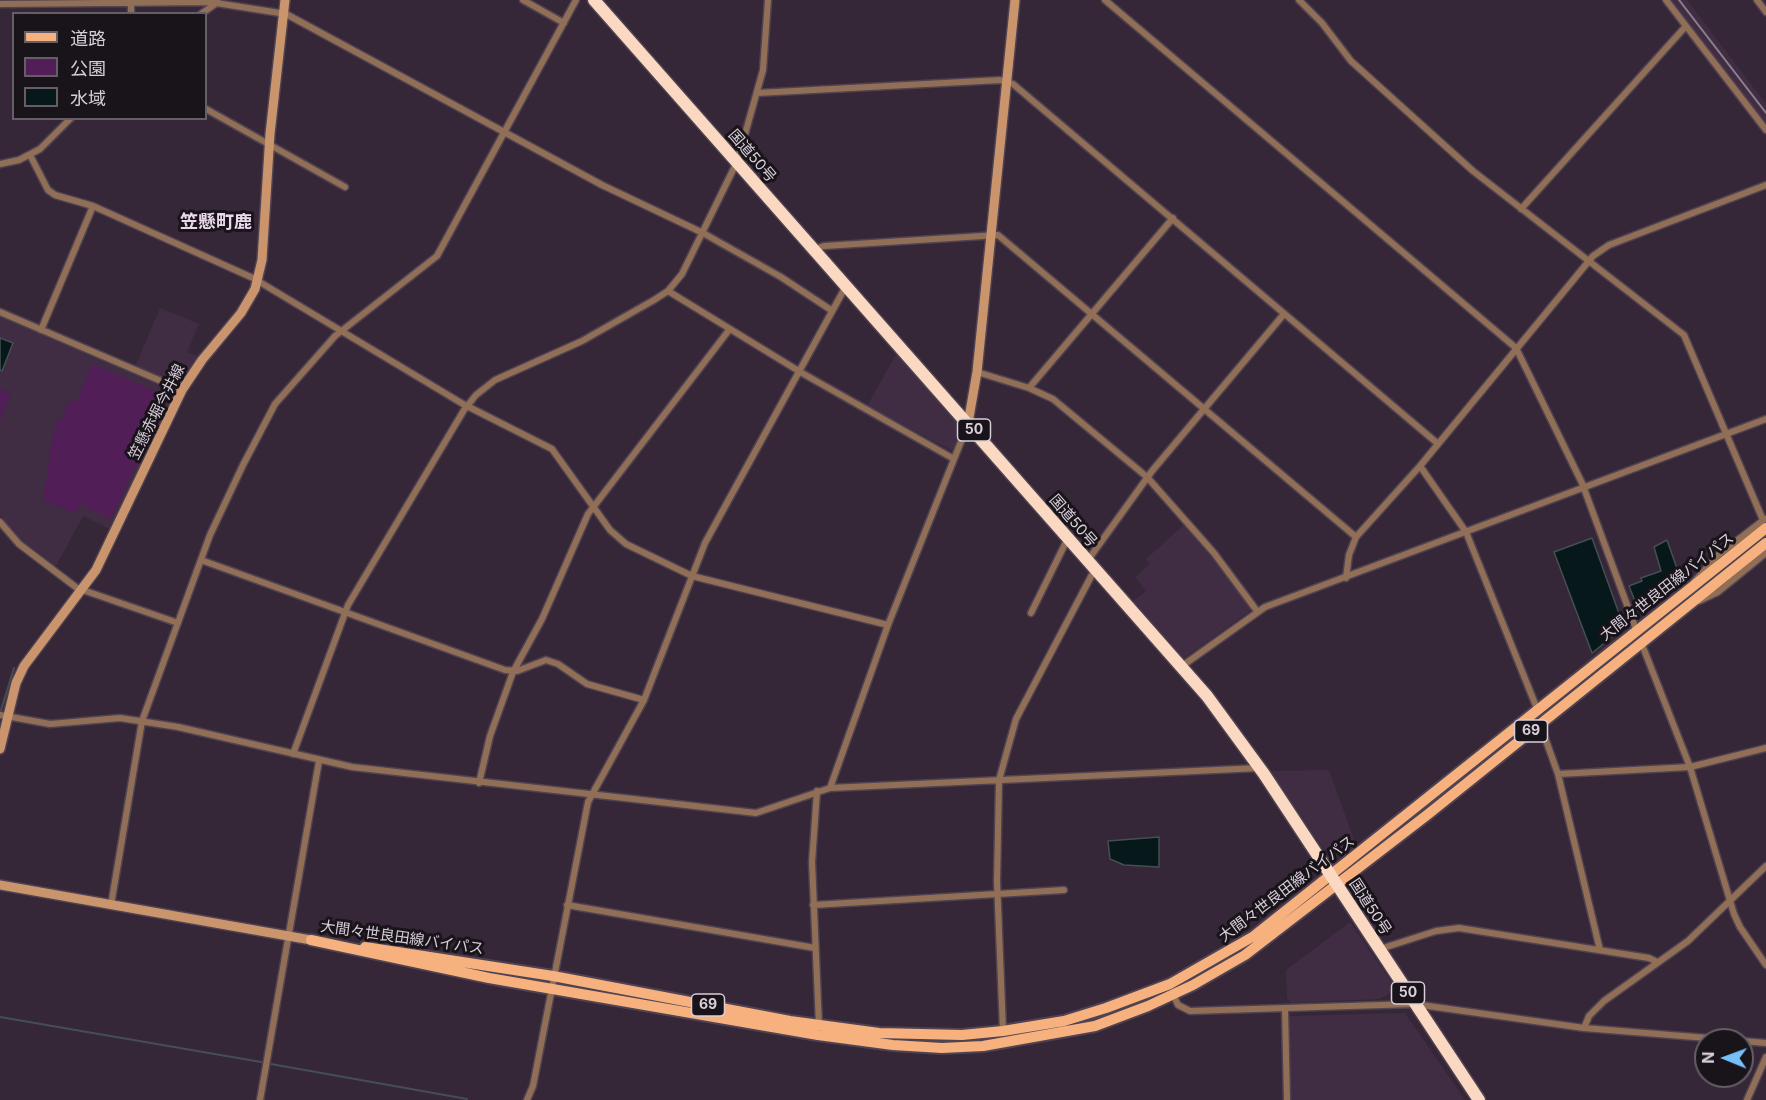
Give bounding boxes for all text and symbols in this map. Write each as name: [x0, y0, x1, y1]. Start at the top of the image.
legend: [12, 12, 207, 120]
text: 道路: [70, 28, 106, 49]
text: 公園: [70, 58, 106, 79]
text: 水域: [70, 88, 106, 109]
street label: 国道50号: [724, 126, 780, 186]
district label: 笠懸町鹿: [180, 212, 252, 234]
street label: 笠懸赤堀今井線: [125, 361, 189, 463]
road number: 50: [958, 419, 990, 441]
street label: 国道50号: [1045, 491, 1101, 551]
street label: 大間々世良田線バイパス: [1596, 529, 1738, 645]
road number: 69: [1514, 720, 1547, 742]
street label: 大間々世良田線バイパス: [1216, 832, 1358, 946]
street label: 国道50号: [1345, 875, 1395, 939]
street label: 大間々世良田線バイパス: [319, 918, 485, 958]
road number: 50: [1392, 982, 1424, 1004]
road number: 69: [692, 994, 724, 1016]
north arrow: [1694, 1028, 1754, 1088]
text: N: [1698, 1051, 1718, 1064]

